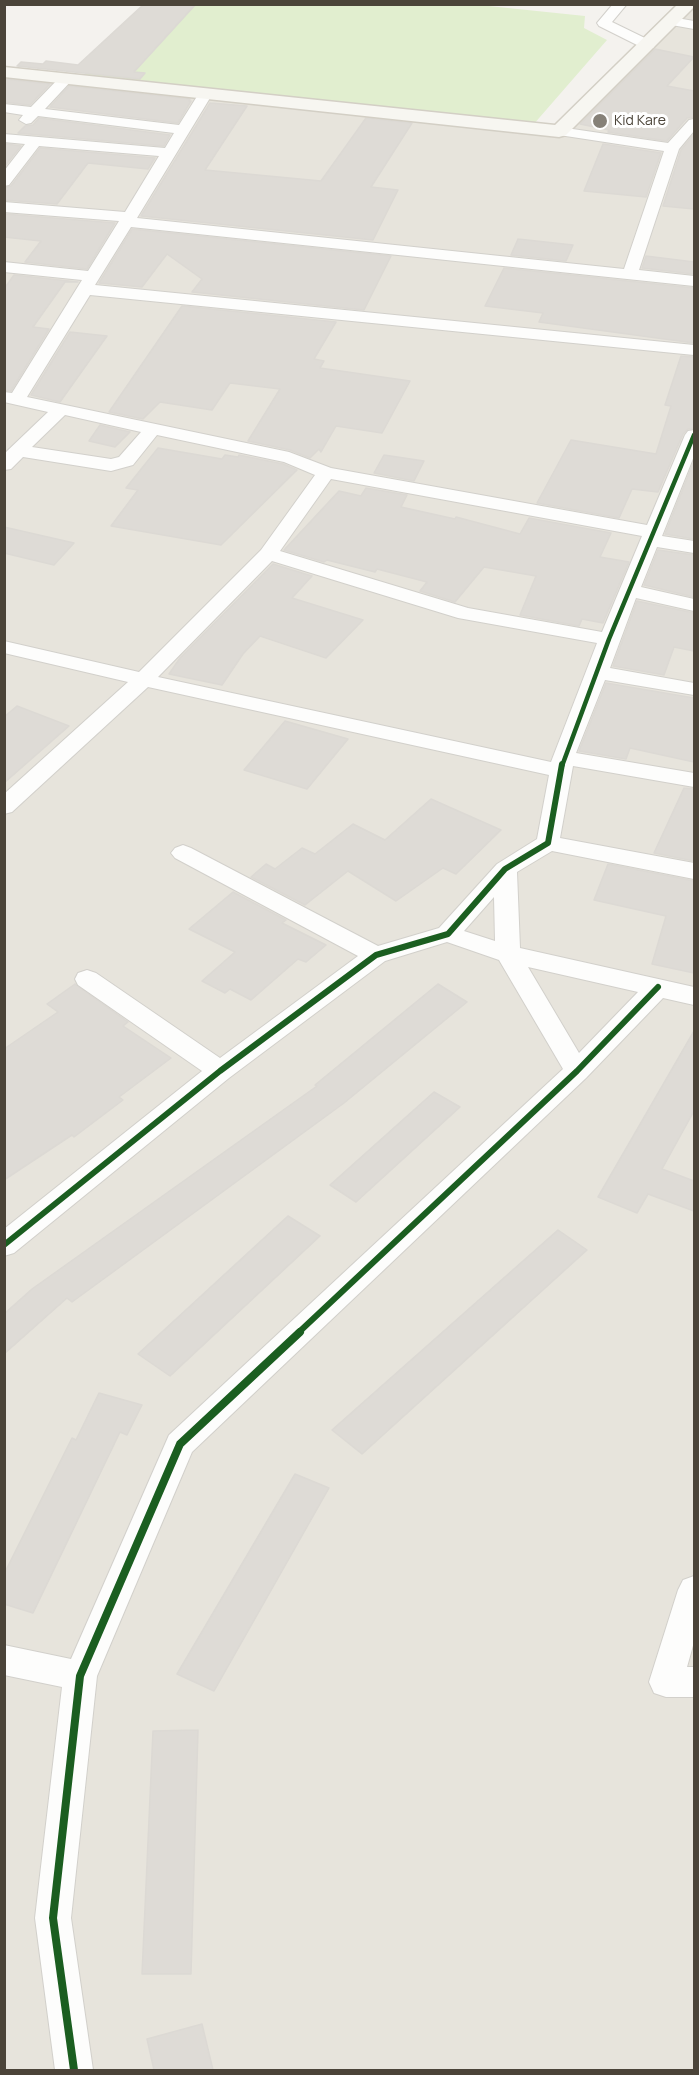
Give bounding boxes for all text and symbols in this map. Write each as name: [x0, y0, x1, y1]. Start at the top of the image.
marker: Kid Kare: [591, 112, 609, 130]
place label: Kid Kare: [614, 113, 666, 129]

